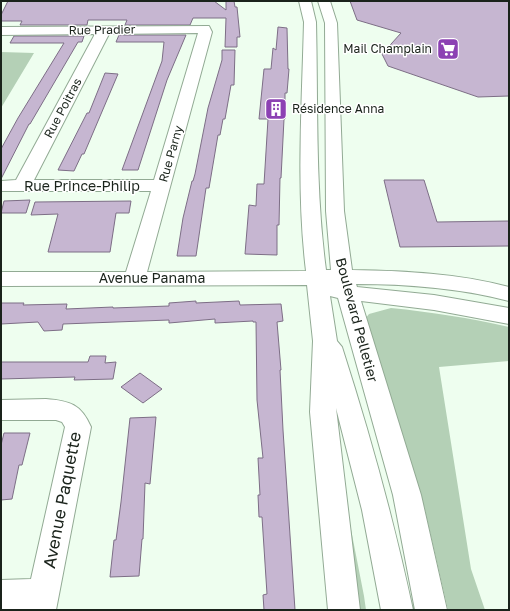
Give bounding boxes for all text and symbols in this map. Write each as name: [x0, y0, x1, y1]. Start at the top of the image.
street label: Rue Pradier: [69, 21, 136, 38]
supermarket icon: Mail Champlain: [435, 36, 461, 62]
place label: Mail Champlain: [343, 41, 432, 56]
street label: Rue Poitras: [40, 75, 85, 140]
building icon: Résidence Anna: [263, 96, 289, 122]
place label: Résidence Anna: [292, 101, 384, 116]
street label: Rue Parny: [155, 124, 186, 184]
street label: Rue Prince-Philip: [24, 177, 140, 194]
street label: Boulevard Pelletier: [333, 256, 382, 385]
street label: Avenue Panama: [99, 269, 205, 286]
street label: Avenue Paquette: [38, 430, 85, 570]

